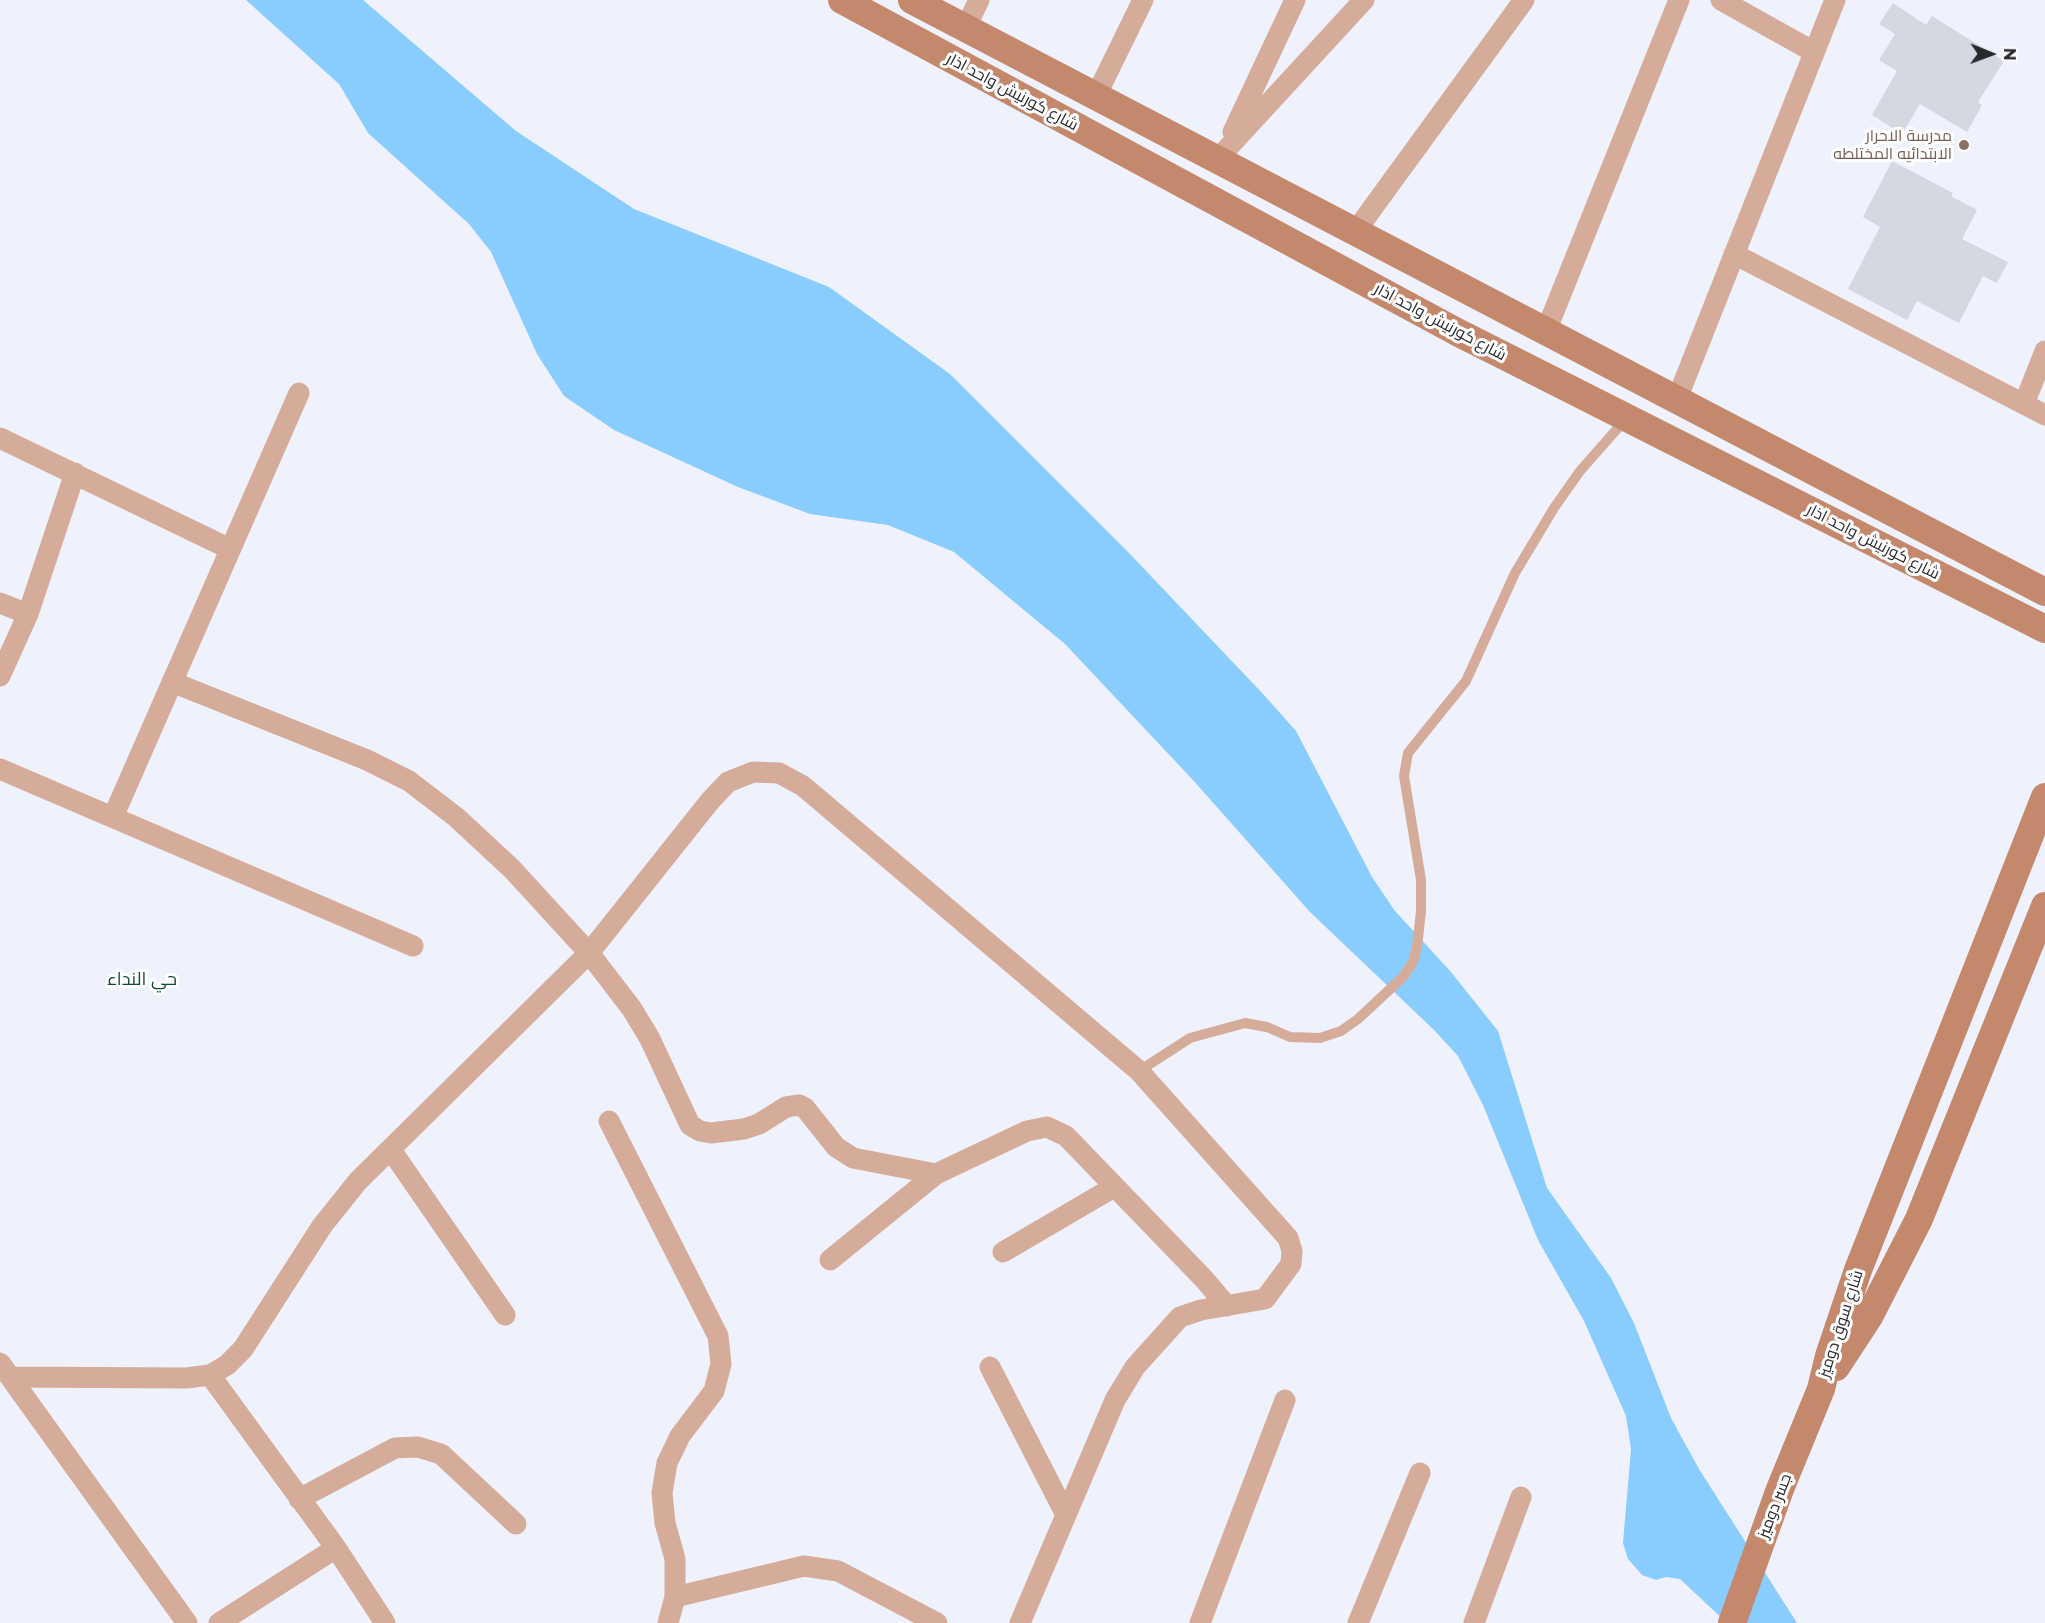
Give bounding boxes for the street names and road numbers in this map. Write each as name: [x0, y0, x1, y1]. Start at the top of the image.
street label: شارع كورنيش واحد اذار: [943, 49, 1081, 135]
street label: شارع كورنيش واحد اذار: [1371, 279, 1509, 365]
street label: شارع كورنيش واحد اذار: [1803, 500, 1943, 584]
street label: شارع سوق دوميز: [1815, 1268, 1867, 1380]
street label: جسر دوميز: [1754, 1471, 1796, 1541]

